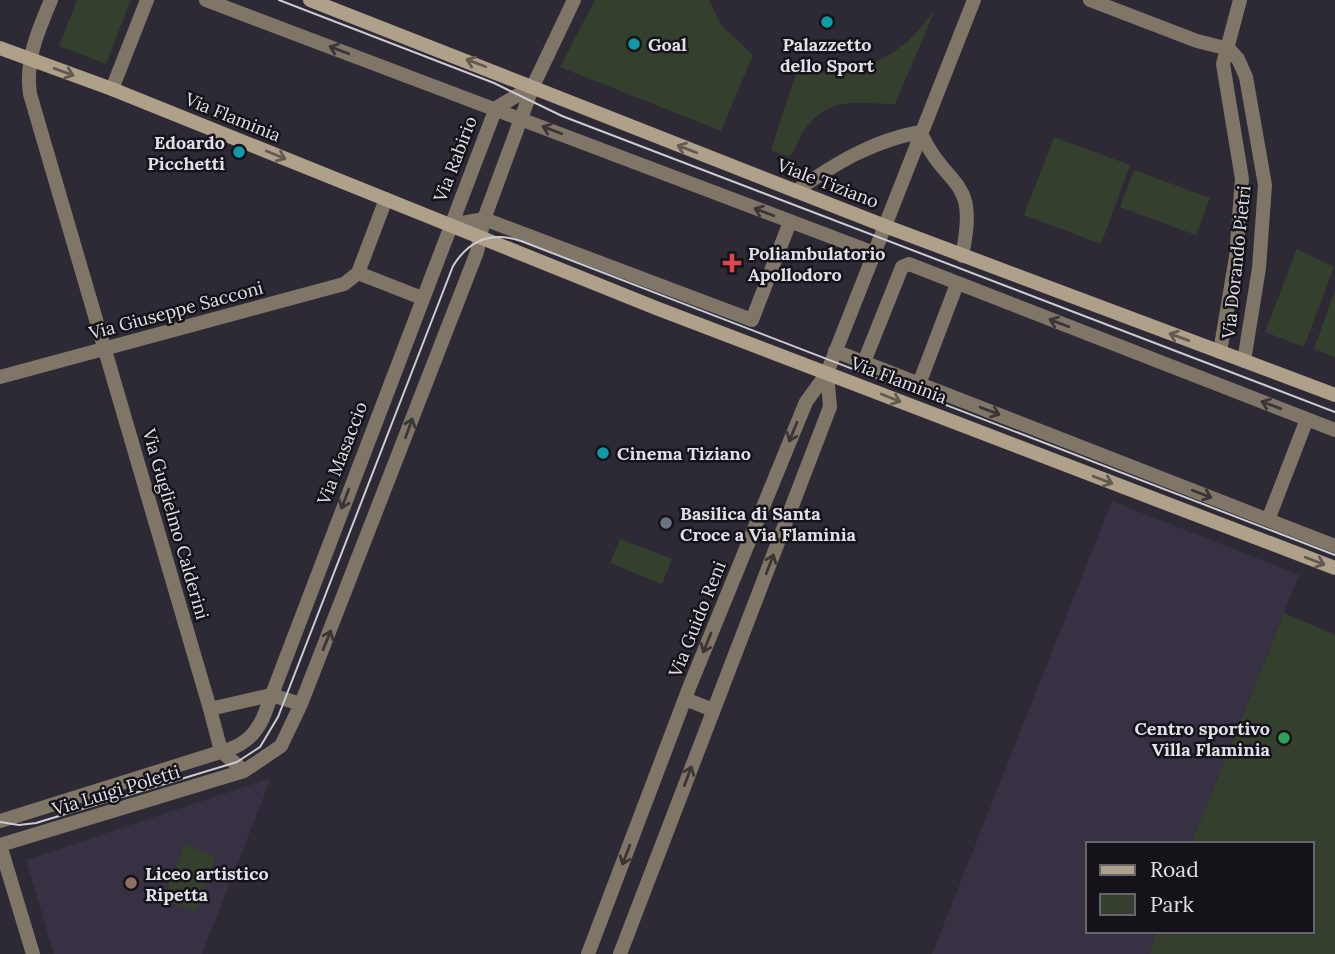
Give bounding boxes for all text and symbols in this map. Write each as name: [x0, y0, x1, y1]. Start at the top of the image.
marker: Palazzetto dello Sport: [819, 14, 835, 30]
place label: Goal: [648, 33, 687, 56]
place label: Palazzetto dello Sport: [780, 33, 875, 77]
marker: Goal: [626, 36, 642, 52]
one-way arrow: [328, 42, 350, 55]
one-way arrow: [466, 56, 488, 69]
one-way arrow: [53, 66, 75, 79]
street label: Via Flaminia: [181, 87, 284, 147]
street label: Via Rabirio: [428, 113, 482, 206]
one-way arrow: [541, 123, 563, 135]
place label: Edoardo Picchetti: [147, 131, 225, 175]
one-way arrow: [677, 141, 699, 154]
marker: Edoardo Picchetti: [231, 144, 247, 160]
one-way arrow: [264, 149, 286, 162]
street label: Viale Tiziano: [773, 153, 882, 213]
street label: Via Dorando Pietri: [1216, 184, 1255, 341]
one-way arrow: [754, 204, 775, 217]
place label: Poliambulatorio Apollodoro: [748, 242, 886, 286]
marker: Poliambulatorio Apollodoro: [722, 253, 742, 273]
street label: Via Giuseppe Sacconi: [86, 276, 265, 345]
one-way arrow: [1049, 316, 1071, 329]
one-way arrow: [1169, 329, 1191, 342]
street label: Via Flaminia: [847, 351, 950, 409]
one-way arrow: [879, 392, 901, 405]
street label: Via Masaccio: [311, 398, 372, 509]
one-way arrow: [1261, 398, 1283, 411]
one-way arrow: [979, 406, 1001, 419]
one-way arrow: [403, 418, 416, 440]
one-way arrow: [786, 421, 799, 442]
street label: Via Guglielmo Calderini: [137, 425, 214, 622]
place label: Cinema Tiziano: [617, 442, 751, 465]
marker: Cinema Tiziano: [595, 445, 611, 461]
one-way arrow: [1091, 474, 1113, 487]
one-way arrow: [337, 487, 350, 509]
one-way arrow: [1191, 489, 1213, 502]
place label: Basilica di Santa Croce a Via Flaminia: [680, 502, 857, 546]
marker: Basilica di Santa Croce a Via Flaminia: [658, 515, 674, 531]
one-way arrow: [764, 553, 777, 575]
one-way arrow: [1304, 555, 1326, 568]
street label: Via Guido Reni: [663, 558, 731, 681]
one-way arrow: [321, 630, 334, 652]
one-way arrow: [700, 631, 713, 653]
place label: Centro sportivo Villa Flaminia: [1134, 717, 1271, 761]
marker: Centro sportivo Villa Flaminia: [1276, 730, 1292, 746]
street label: Via Luigi Poletti: [49, 760, 182, 821]
one-way arrow: [683, 765, 695, 787]
legend: [1086, 842, 1314, 933]
one-way arrow: [618, 843, 631, 865]
text: Road: [1150, 856, 1199, 883]
place label: Liceo artistico Ripetta: [145, 862, 269, 906]
marker: Liceo artistico Ripetta: [123, 875, 139, 891]
text: Park: [1150, 891, 1194, 918]

